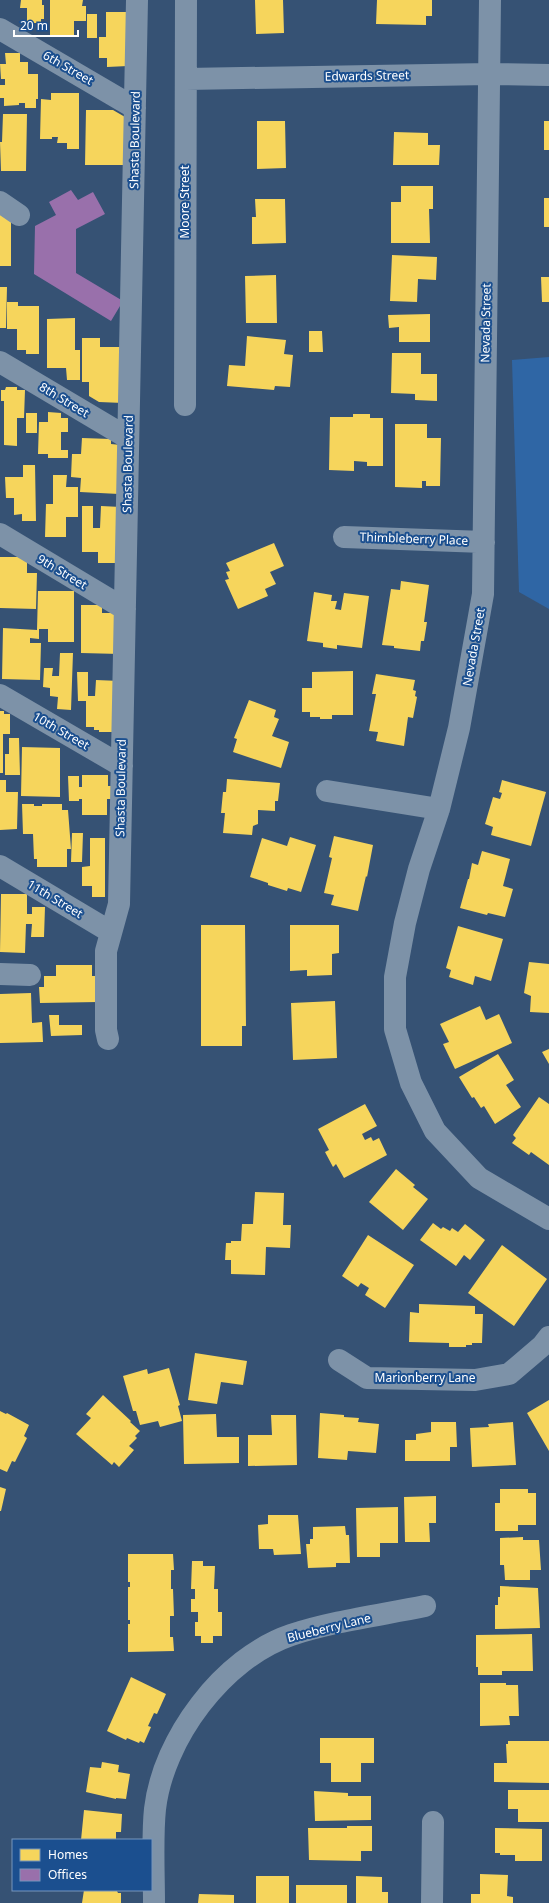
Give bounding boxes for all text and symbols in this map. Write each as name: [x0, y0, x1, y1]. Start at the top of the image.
scale bar: [14, 12, 78, 38]
text: 20 m: [20, 17, 48, 34]
street label: 6th Street: [40, 46, 97, 89]
street label: Edwards Street: [325, 66, 410, 85]
street label: Shasta Boulevard: [125, 91, 144, 189]
street label: Moore Street: [176, 165, 193, 239]
street label: Nevada Street: [476, 283, 495, 363]
street label: 8th Street: [36, 378, 93, 421]
street label: Shasta Boulevard: [118, 415, 137, 513]
street label: Thimbleberry Place: [359, 528, 469, 549]
street label: 9th Street: [34, 550, 91, 593]
street label: Nevada Street: [458, 606, 489, 687]
street label: 10th Street: [30, 708, 93, 754]
street label: Shasta Boulevard: [111, 739, 130, 837]
street label: 11th Street: [24, 875, 87, 922]
street label: Marionberry Lane: [375, 1369, 476, 1386]
street label: Blueberry Lane: [285, 1609, 373, 1646]
legend: [12, 1839, 152, 1891]
text: Homes: [48, 1846, 88, 1863]
text: Offices: [48, 1866, 87, 1883]

